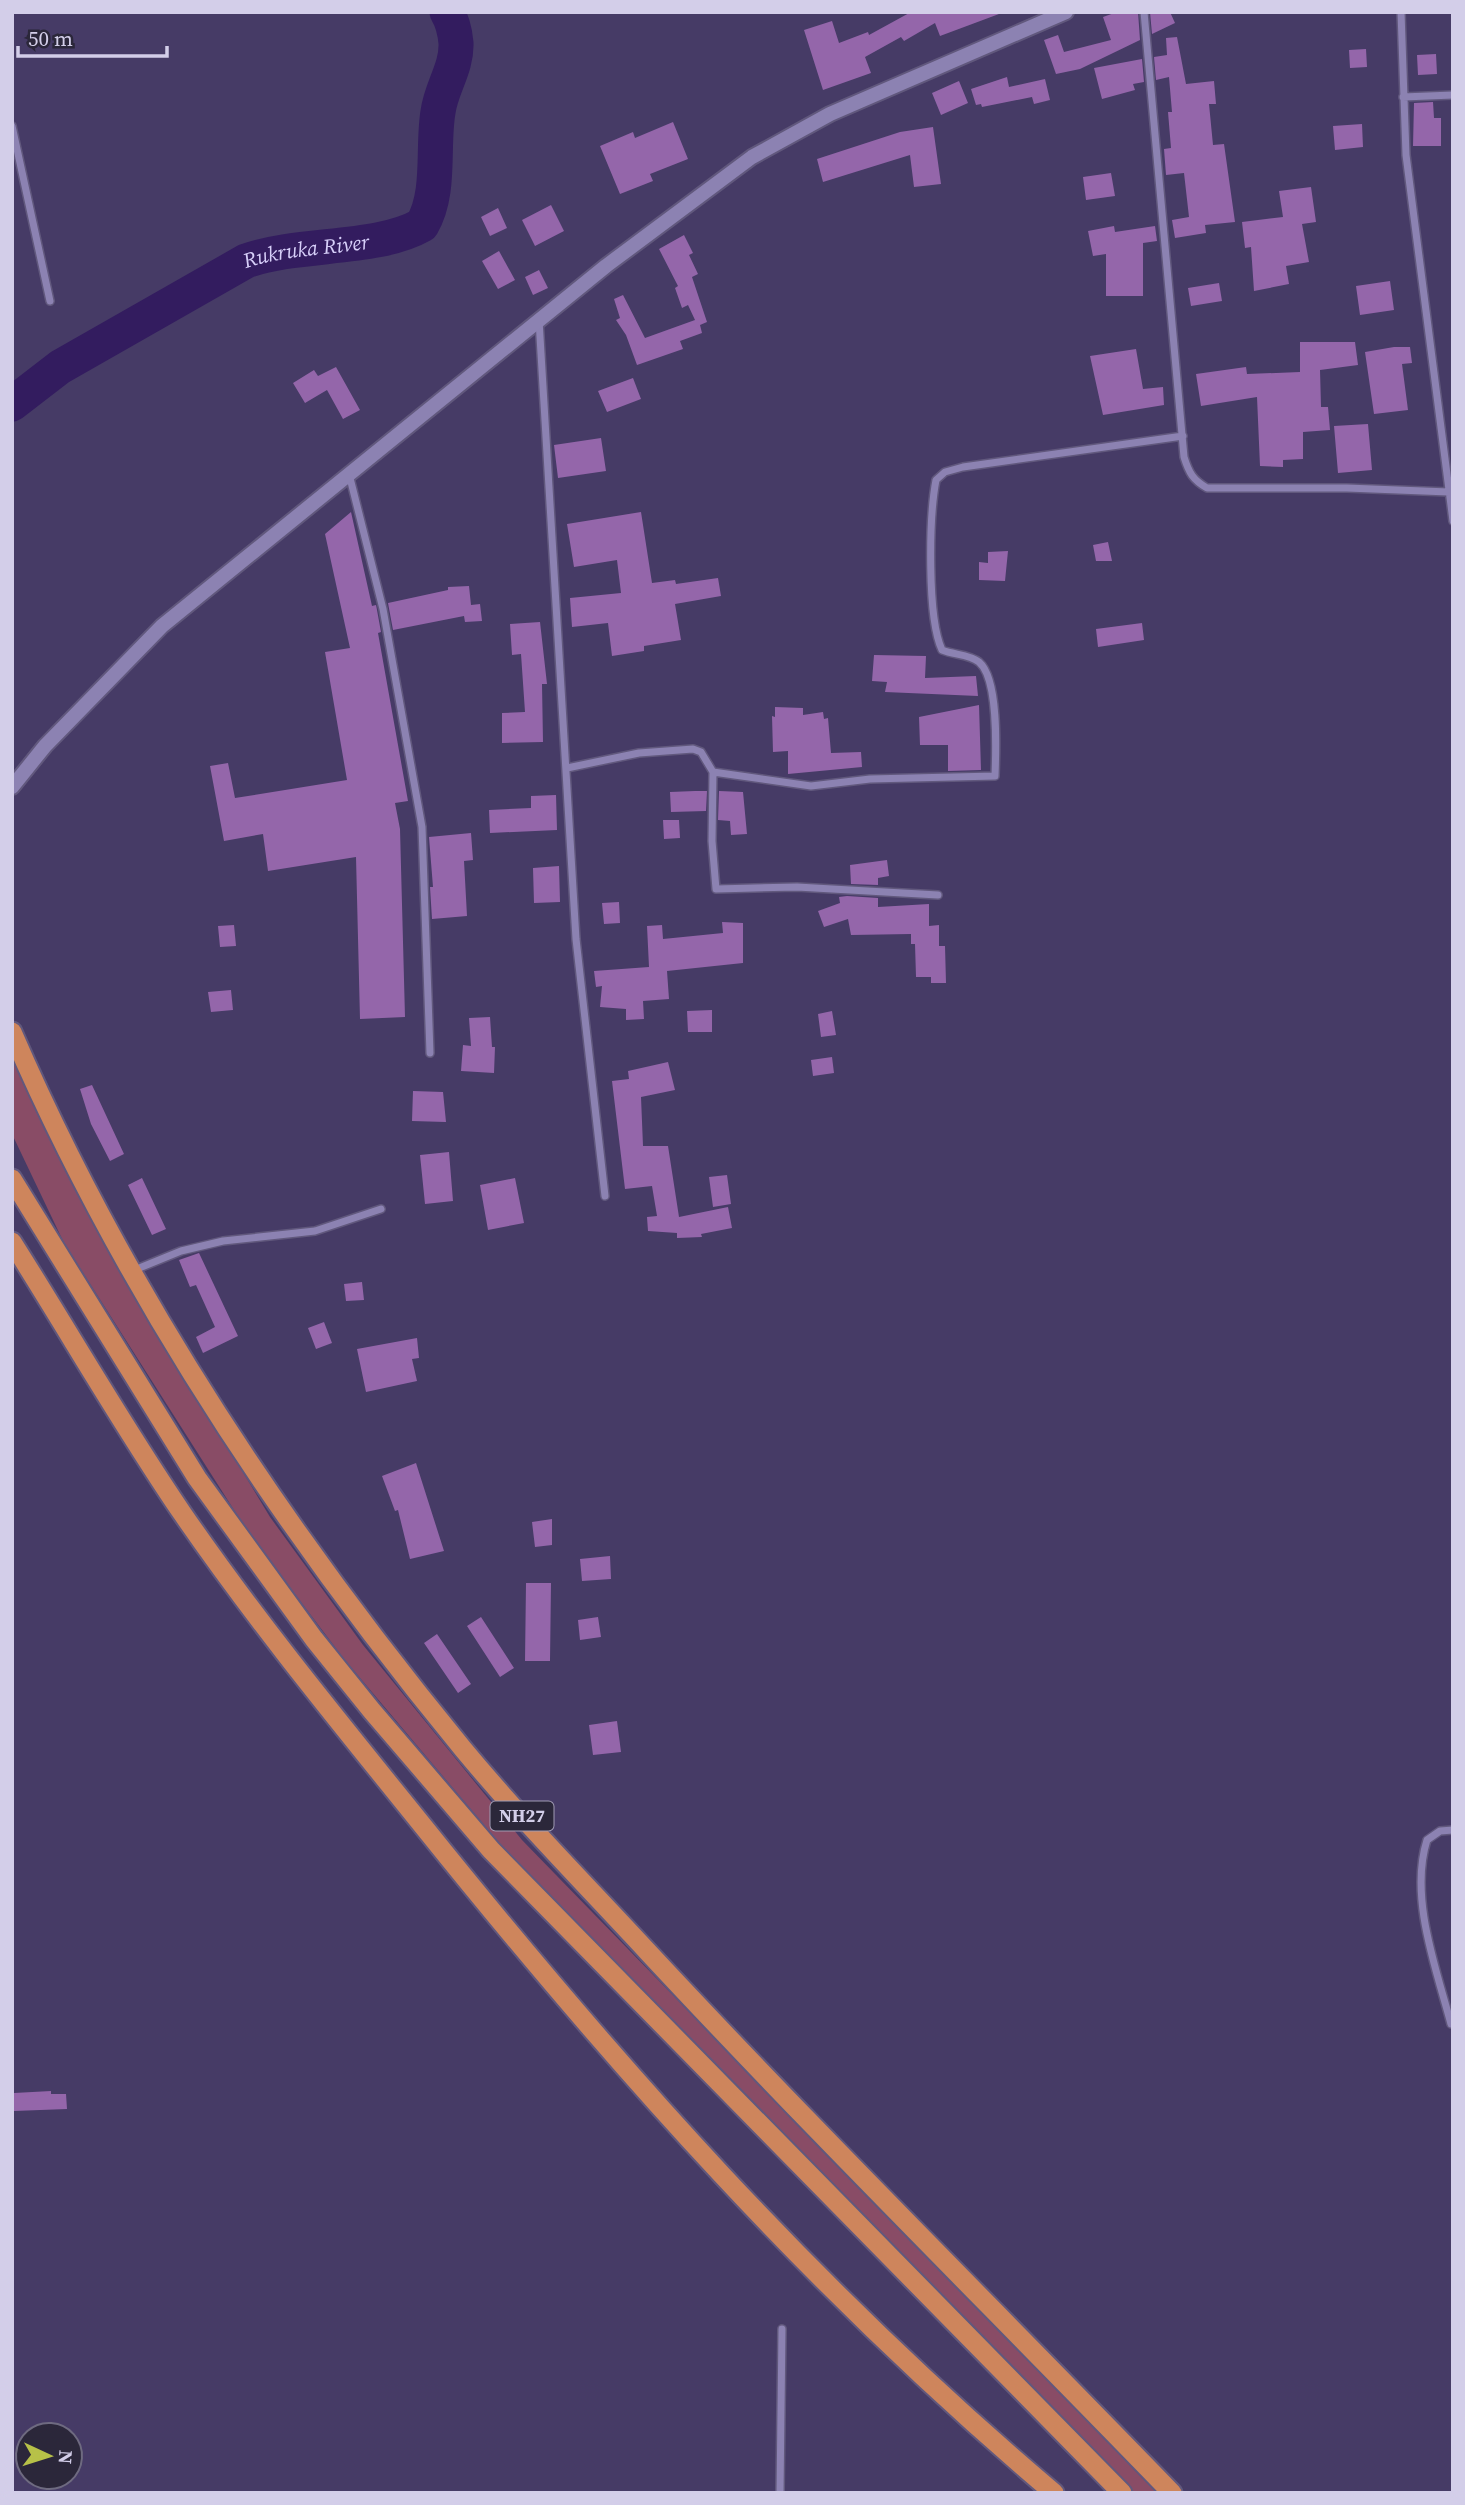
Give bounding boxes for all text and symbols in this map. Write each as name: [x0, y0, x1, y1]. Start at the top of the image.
scale bar: [18, 14, 166, 58]
text: 50 m: [28, 24, 73, 53]
water label: Rukruka River: [238, 227, 372, 275]
road number: NH27: [490, 1802, 554, 1830]
north arrow: [14, 2421, 84, 2491]
text: N: [52, 2449, 79, 2465]

